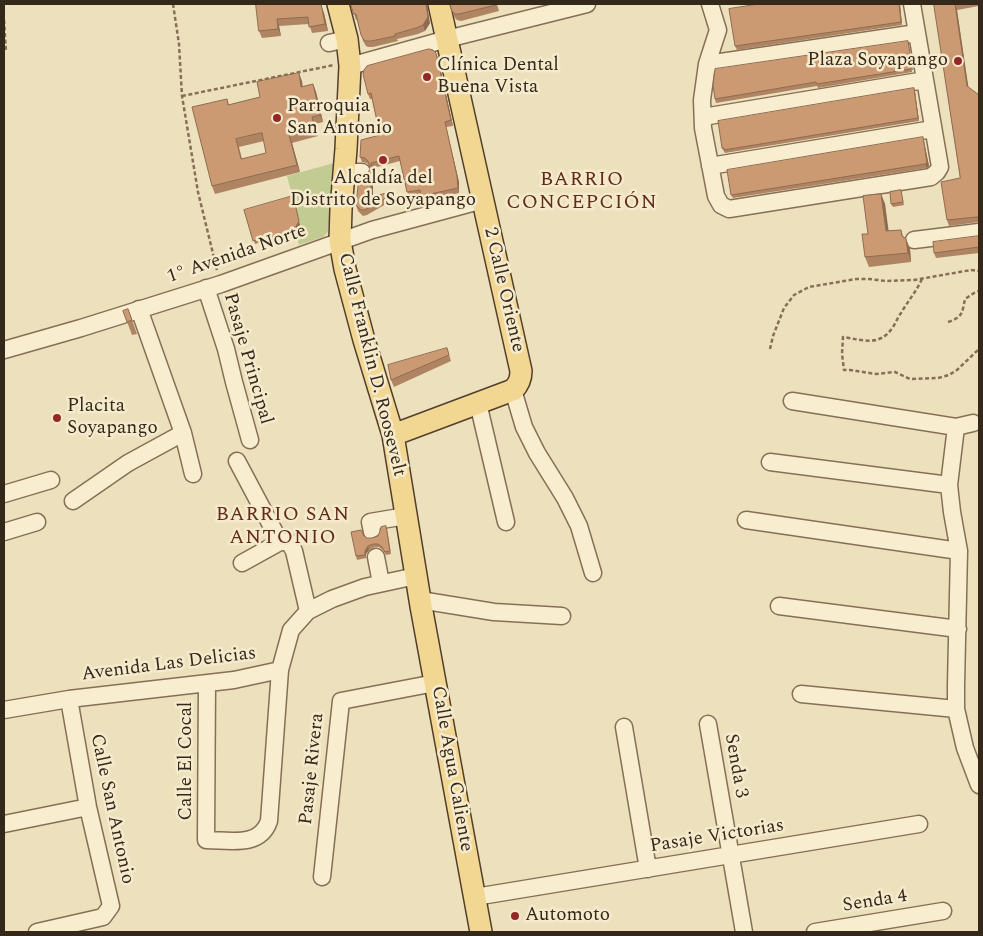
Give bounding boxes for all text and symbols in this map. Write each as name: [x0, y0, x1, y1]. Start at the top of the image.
place label: Plaza Soyapango: [807, 50, 948, 72]
place label: Clínica Dental Buena Vista: [437, 55, 559, 99]
marker: Plaza Soyapango: [952, 55, 964, 67]
marker: Clínica Dental Buena Vista: [421, 71, 433, 83]
place label: Parroquia San Antonio: [287, 96, 392, 140]
marker: Parroquia San Antonio: [271, 112, 283, 124]
marker: Alcaldía del Distrito de Soyapango: [377, 154, 389, 166]
place label: Alcaldía del Distrito de Soyapango: [290, 168, 476, 212]
district label: BARRIO CONCEPCIÓN: [505, 169, 659, 216]
street label: 1° Avenida Norte: [164, 220, 310, 290]
street label: 2 Calle Oriente: [478, 225, 528, 355]
street label: Calle Franklin D. Roosevelt: [332, 251, 410, 479]
street label: Pasaje Principal: [217, 291, 277, 427]
place label: Placita Soyapango: [67, 396, 158, 440]
marker: Placita Soyapango: [51, 412, 63, 424]
district label: BARRIO SAN ANTONIO: [214, 504, 352, 551]
street label: Avenida Las Delicias: [80, 643, 258, 687]
street label: Calle Agua Caliente: [425, 684, 477, 854]
street label: Calle El Cocal: [176, 702, 198, 820]
street label: Pasaje Rivera: [296, 712, 330, 826]
street label: Calle San Antonio: [84, 732, 138, 886]
street label: Senda 3: [718, 732, 752, 800]
street label: Pasaje Victorias: [648, 815, 786, 859]
street label: Senda 4: [841, 886, 909, 918]
place label: Automoto: [525, 905, 610, 927]
marker: Automoto: [509, 910, 521, 922]

